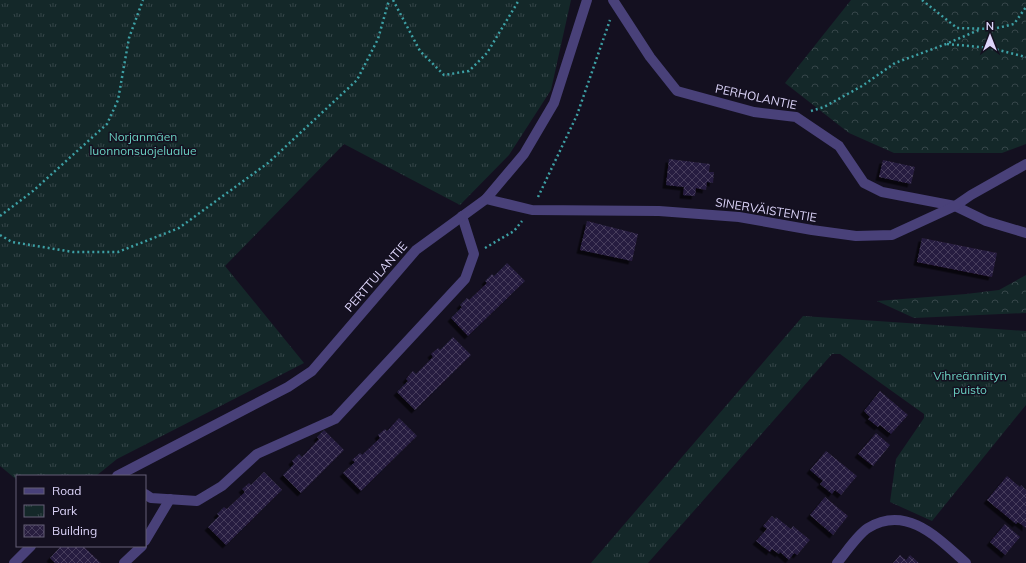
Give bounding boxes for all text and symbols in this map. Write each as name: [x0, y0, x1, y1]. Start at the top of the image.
north arrow: [970, 16, 1010, 56]
text: N: [986, 19, 994, 33]
street label: PERHOLANTIE: [714, 81, 798, 112]
park label: Norjanmäen luonnonsuojelualue: [90, 129, 196, 158]
street label: SINERVÄISTENTIE: [714, 194, 818, 225]
street label: PERTTULANTIE: [341, 239, 410, 315]
park label: Vihreänniityn puisto: [933, 368, 1007, 397]
legend: [16, 475, 146, 547]
text: Road: [52, 483, 81, 498]
text: Park: [52, 503, 78, 518]
text: Building: [52, 523, 97, 538]

